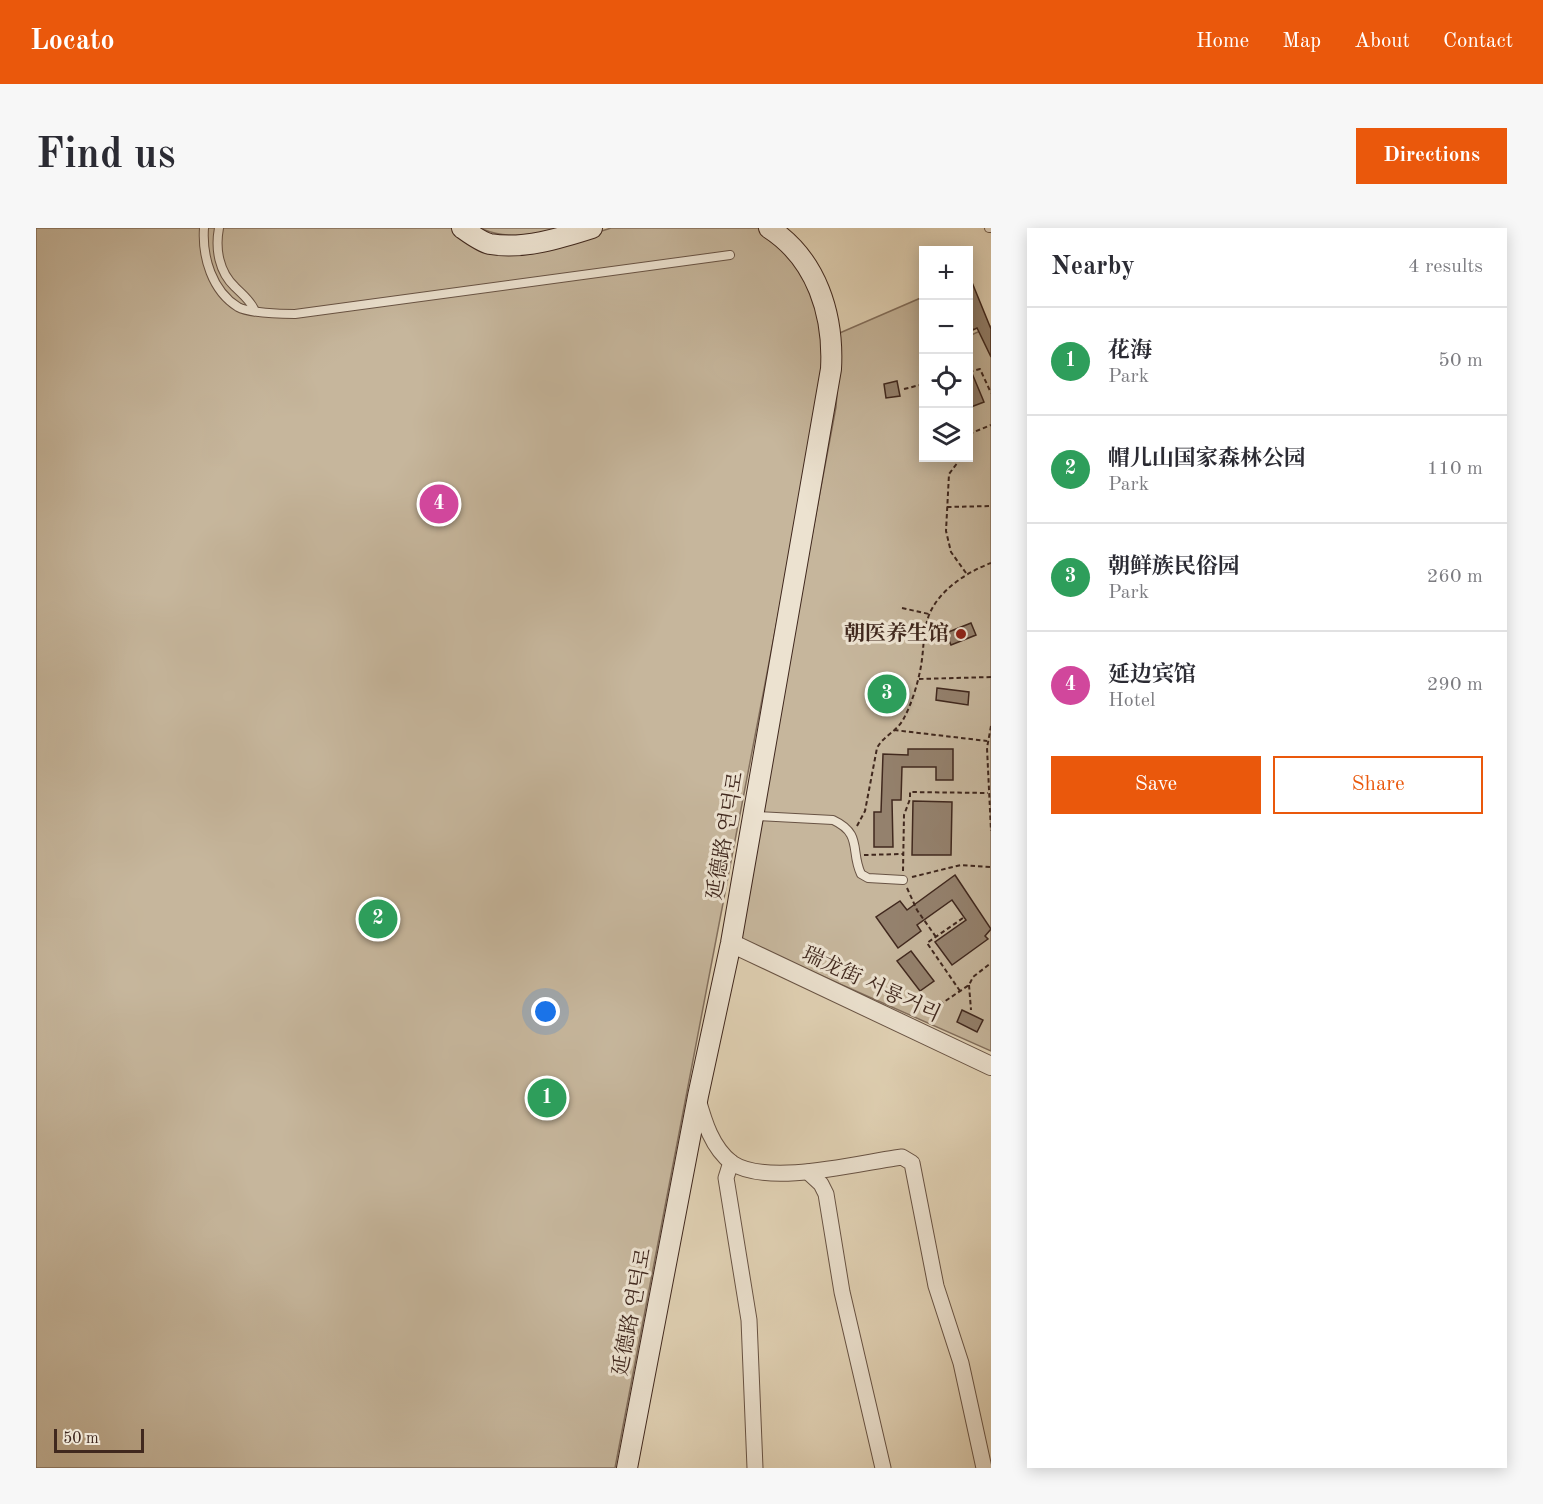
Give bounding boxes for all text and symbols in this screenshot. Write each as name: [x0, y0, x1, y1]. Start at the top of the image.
text: Locato: [30, 28, 115, 56]
text: Home: [1196, 31, 1249, 52]
text: Map: [1282, 31, 1321, 52]
text: About: [1354, 31, 1410, 52]
text: Contact: [1443, 31, 1513, 52]
button: Directions: [1356, 128, 1507, 184]
text: Find us: [36, 135, 175, 177]
map controls: [919, 246, 973, 462]
button: +: [919, 246, 973, 300]
text: Nearby: [1051, 254, 1135, 280]
text: 4 results: [1408, 257, 1483, 277]
button: −: [919, 300, 973, 354]
text: 花海: [1108, 340, 1152, 362]
text: 1: [1065, 351, 1076, 371]
text: 50 m: [1438, 351, 1483, 371]
button: locate: [919, 354, 973, 408]
text: Park: [1108, 367, 1149, 387]
button: layers: [919, 408, 973, 462]
text: 帽儿山国家森林公园: [1108, 448, 1306, 470]
text: 2: [1065, 459, 1076, 479]
text: 110 m: [1427, 459, 1483, 479]
text: Park: [1108, 475, 1149, 495]
pin: 4: [420, 482, 458, 526]
text: 朝鲜族民俗园: [1108, 556, 1240, 578]
text: 3: [1065, 567, 1076, 587]
text: 260 m: [1427, 567, 1483, 587]
text: Park: [1108, 583, 1149, 603]
place label: 朝医养生馆: [844, 621, 949, 645]
marker: 朝医养生馆: [954, 627, 968, 641]
text: 延边宾馆: [1108, 664, 1196, 686]
pin: 3: [868, 672, 906, 716]
text: 4: [1065, 675, 1076, 695]
text: 290 m: [1427, 675, 1483, 695]
text: Hotel: [1108, 691, 1155, 711]
button: Save: [1051, 756, 1261, 814]
button: Share: [1273, 756, 1483, 814]
street label: 延德路 연덕로: [702, 770, 748, 902]
pin: 2: [358, 896, 398, 942]
street label: 瑞龙街 서룡거리: [799, 942, 944, 1026]
your location: [531, 997, 560, 1026]
pin: 1: [528, 1076, 566, 1120]
street label: 延德路 연덕로: [608, 1246, 656, 1378]
scale bar: [54, 1426, 144, 1454]
text: 50 m: [63, 1431, 99, 1447]

